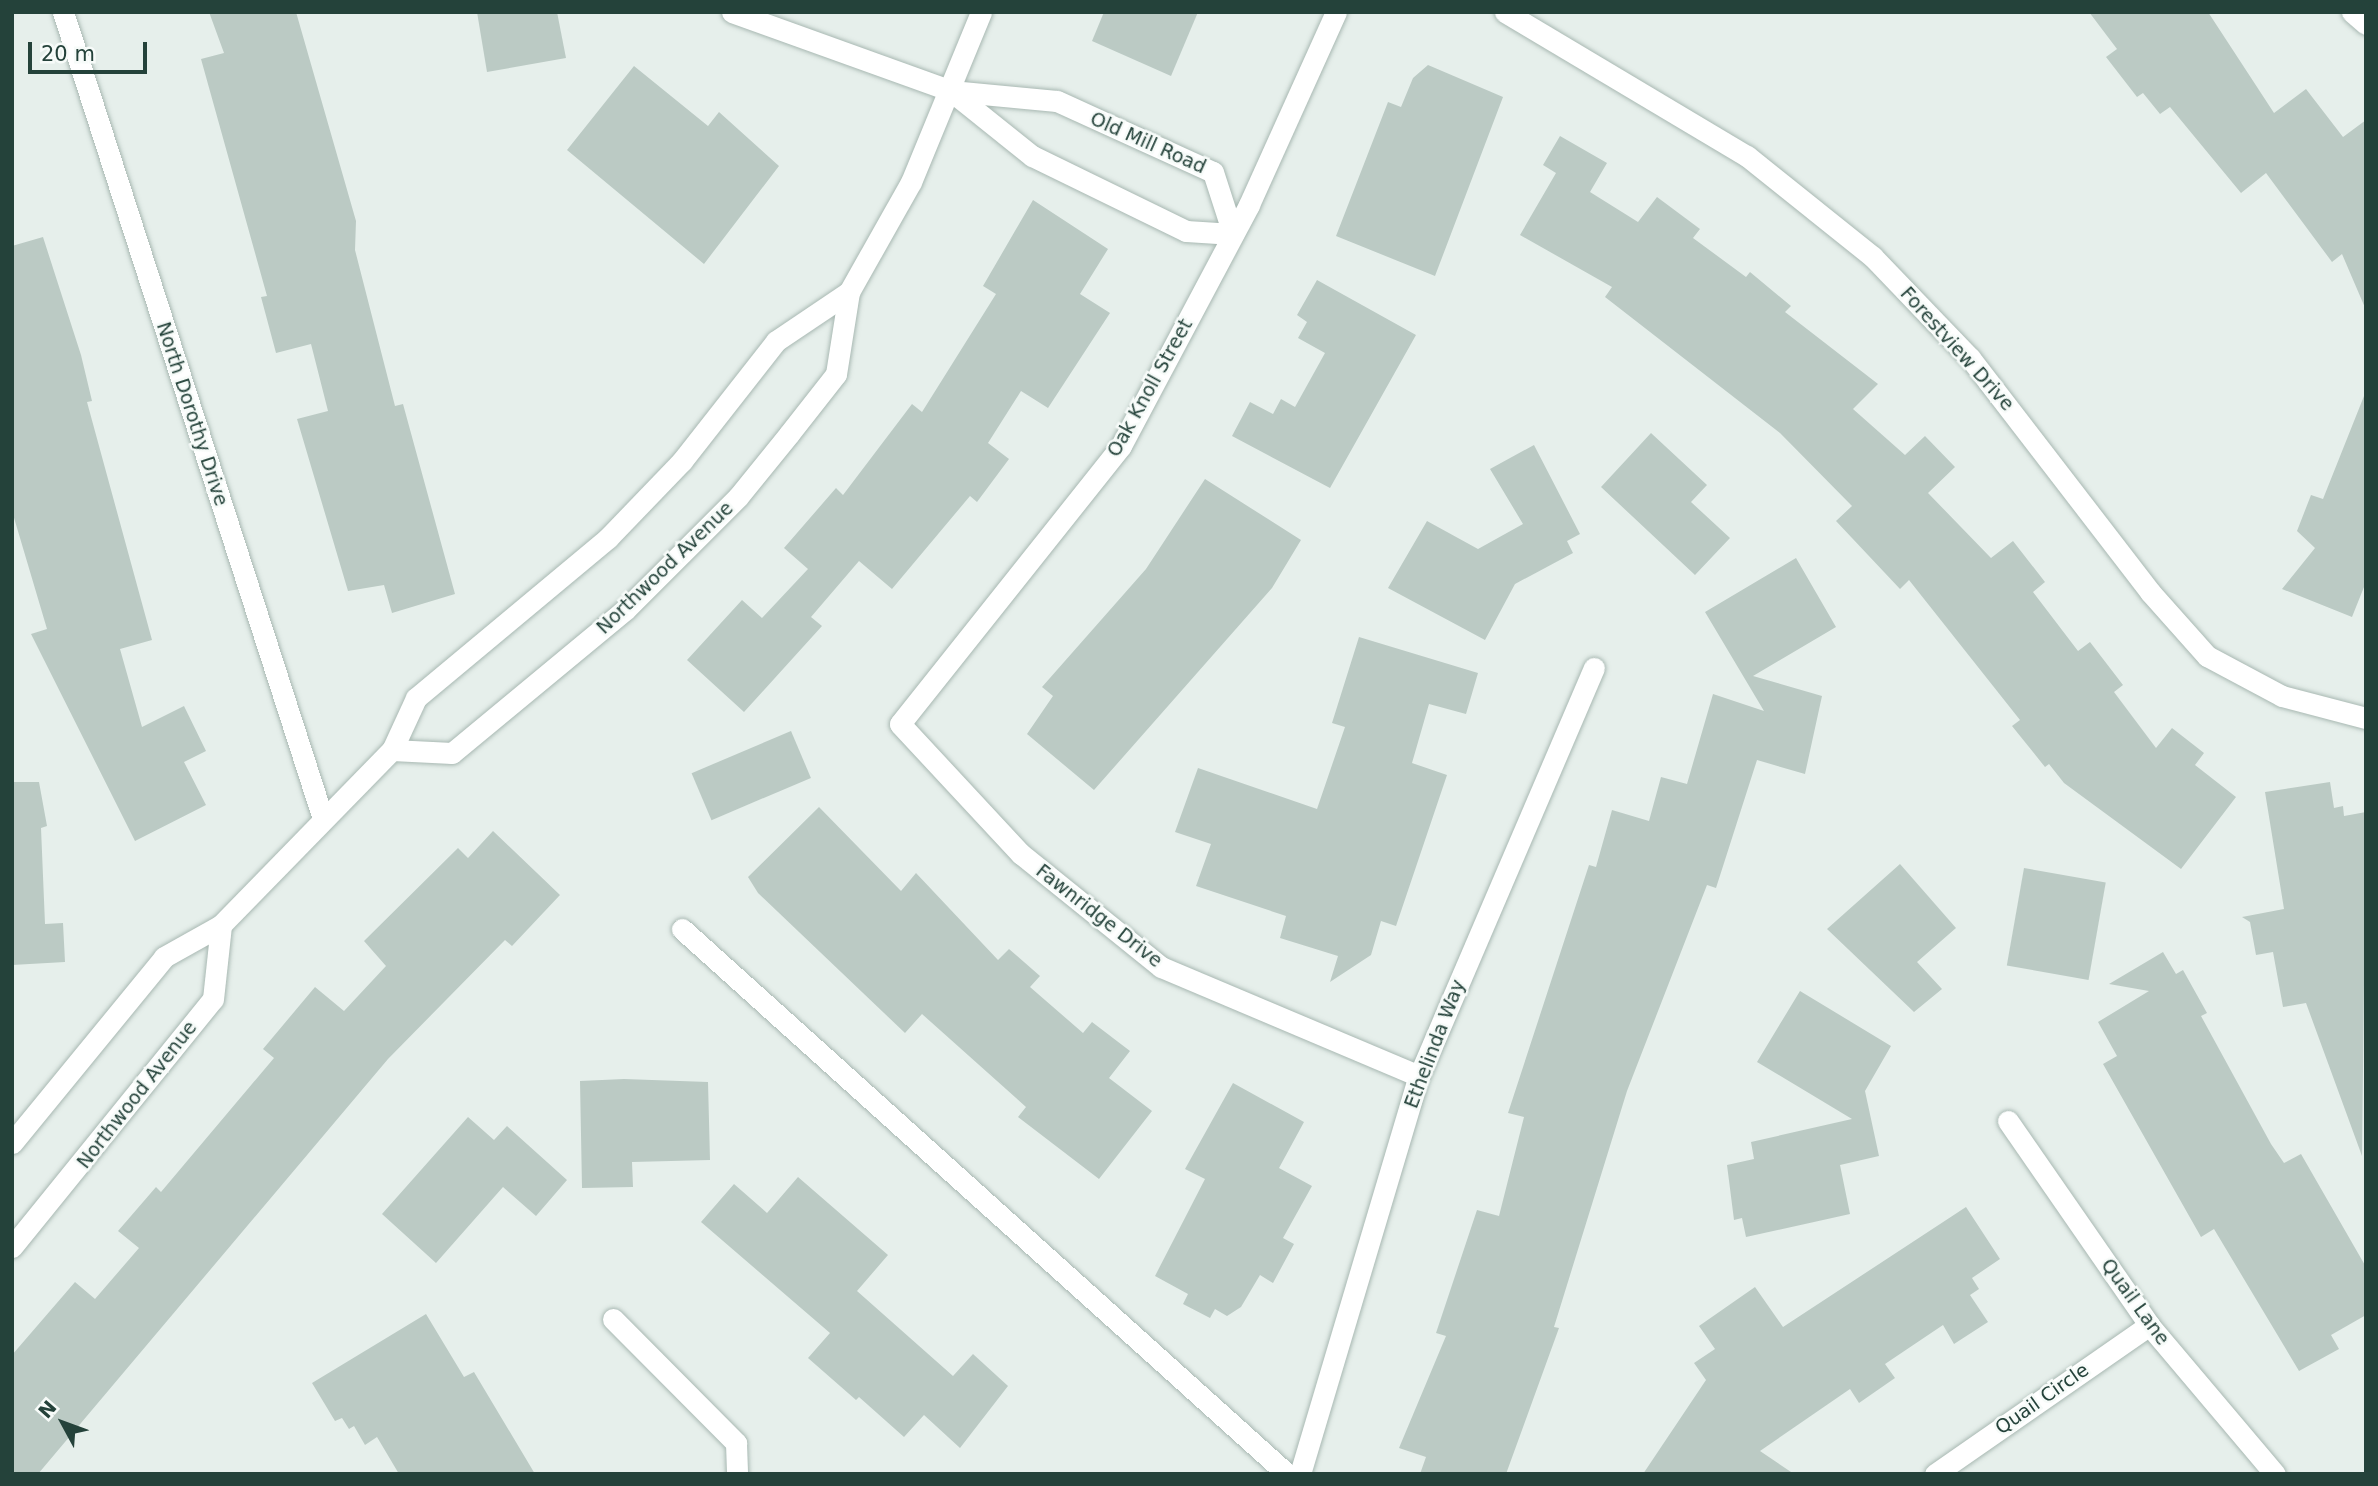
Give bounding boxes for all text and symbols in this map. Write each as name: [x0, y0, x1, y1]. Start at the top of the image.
scale bar: [32, 28, 150, 72]
text: 20 m: [41, 42, 95, 66]
street label: Old Mill Road: [1087, 107, 1209, 179]
street label: Forestview Drive: [1895, 282, 2019, 416]
street label: Oak Knoll Street: [1103, 315, 1197, 461]
street label: North Dorothy Drive: [152, 319, 232, 509]
street label: Northwood Avenue: [592, 497, 738, 639]
street label: Fawnridge Drive: [1031, 860, 1167, 972]
street label: Ethelinda Way: [1400, 976, 1470, 1112]
street label: Northwood Avenue: [72, 1017, 202, 1173]
street label: Quail Lane: [2096, 1254, 2174, 1350]
street label: Quail Circle: [1991, 1359, 2093, 1439]
north arrow: [28, 1388, 98, 1458]
text: N: [34, 1396, 61, 1422]

